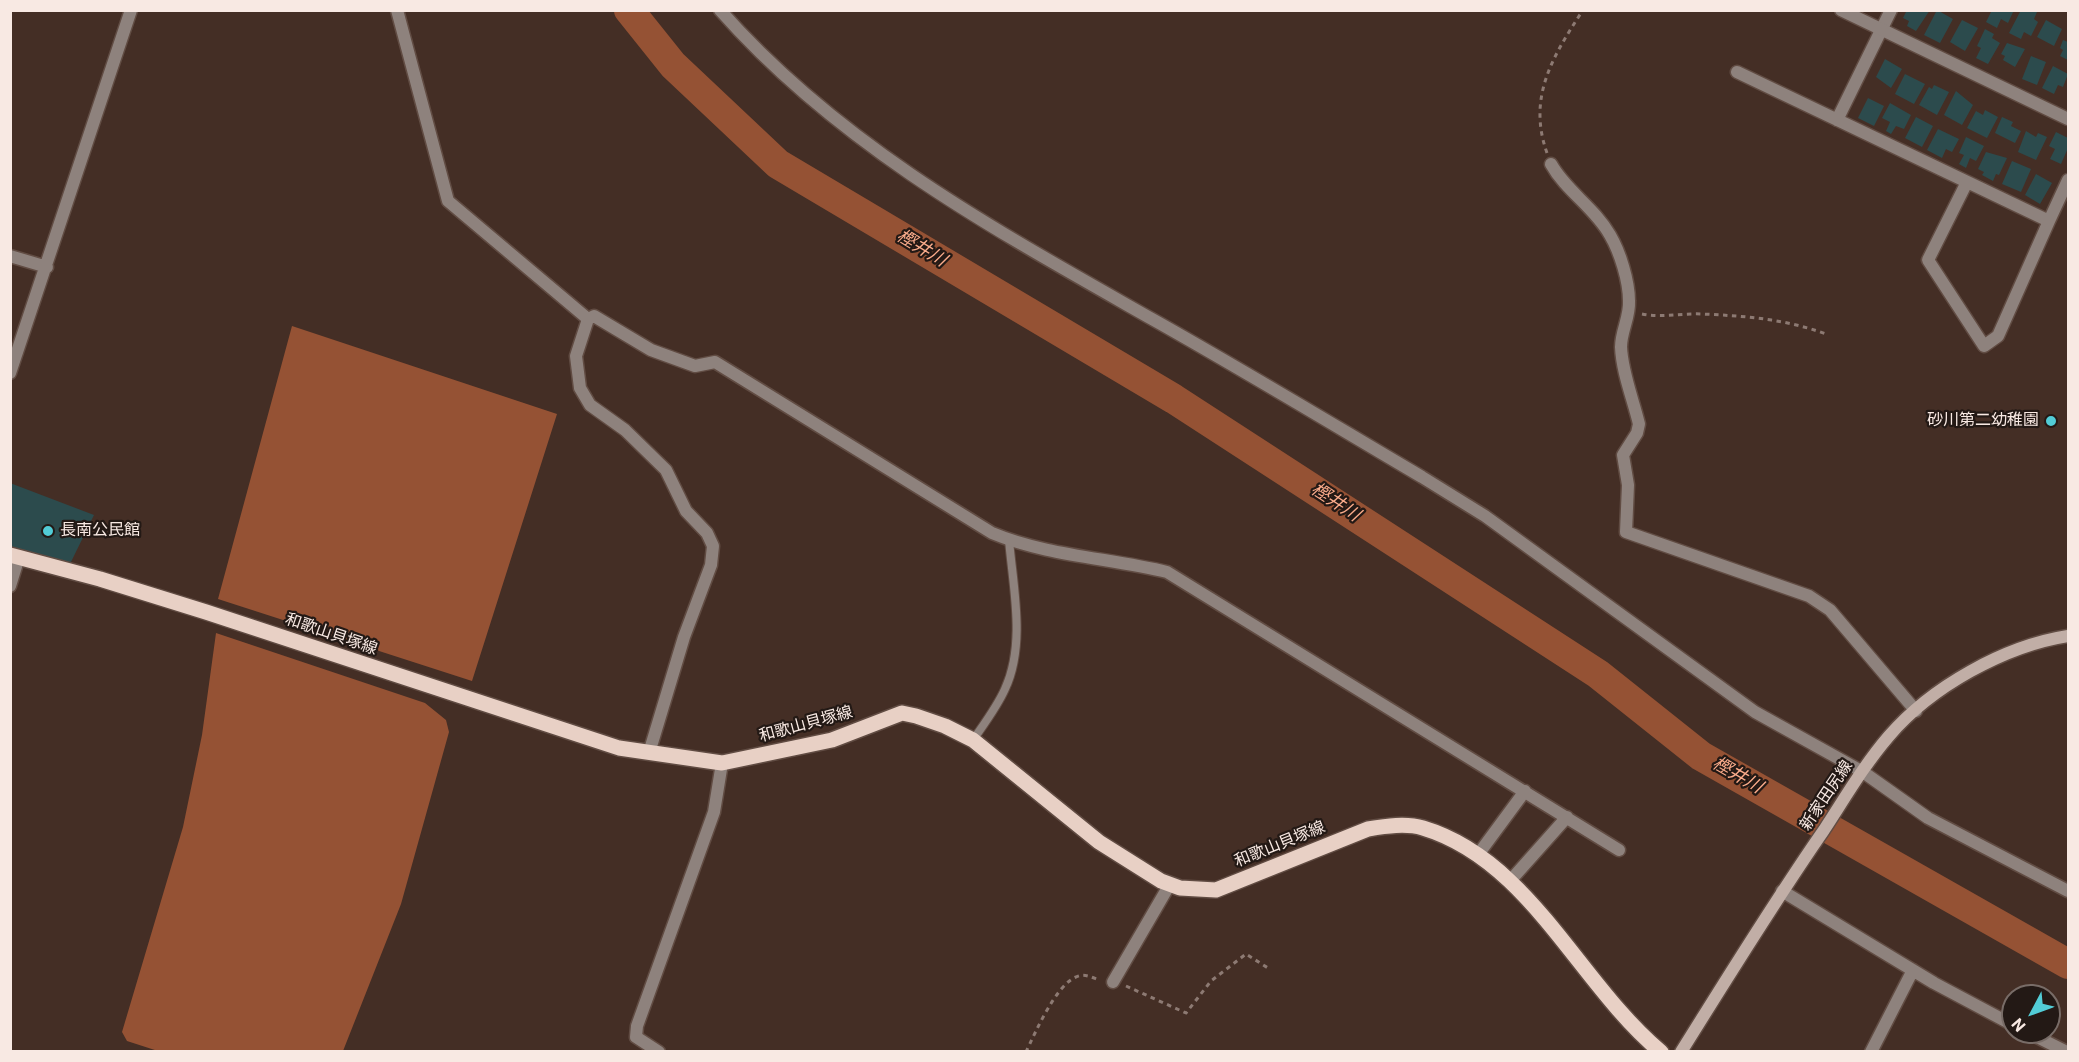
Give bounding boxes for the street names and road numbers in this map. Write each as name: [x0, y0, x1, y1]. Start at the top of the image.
street label: 和歌山貝塚線: [282, 610, 380, 660]
street label: 和歌山貝塚線: [757, 703, 855, 747]
street label: 新家田尻線: [1797, 757, 1857, 835]
street label: 和歌山貝塚線: [1232, 818, 1328, 872]

